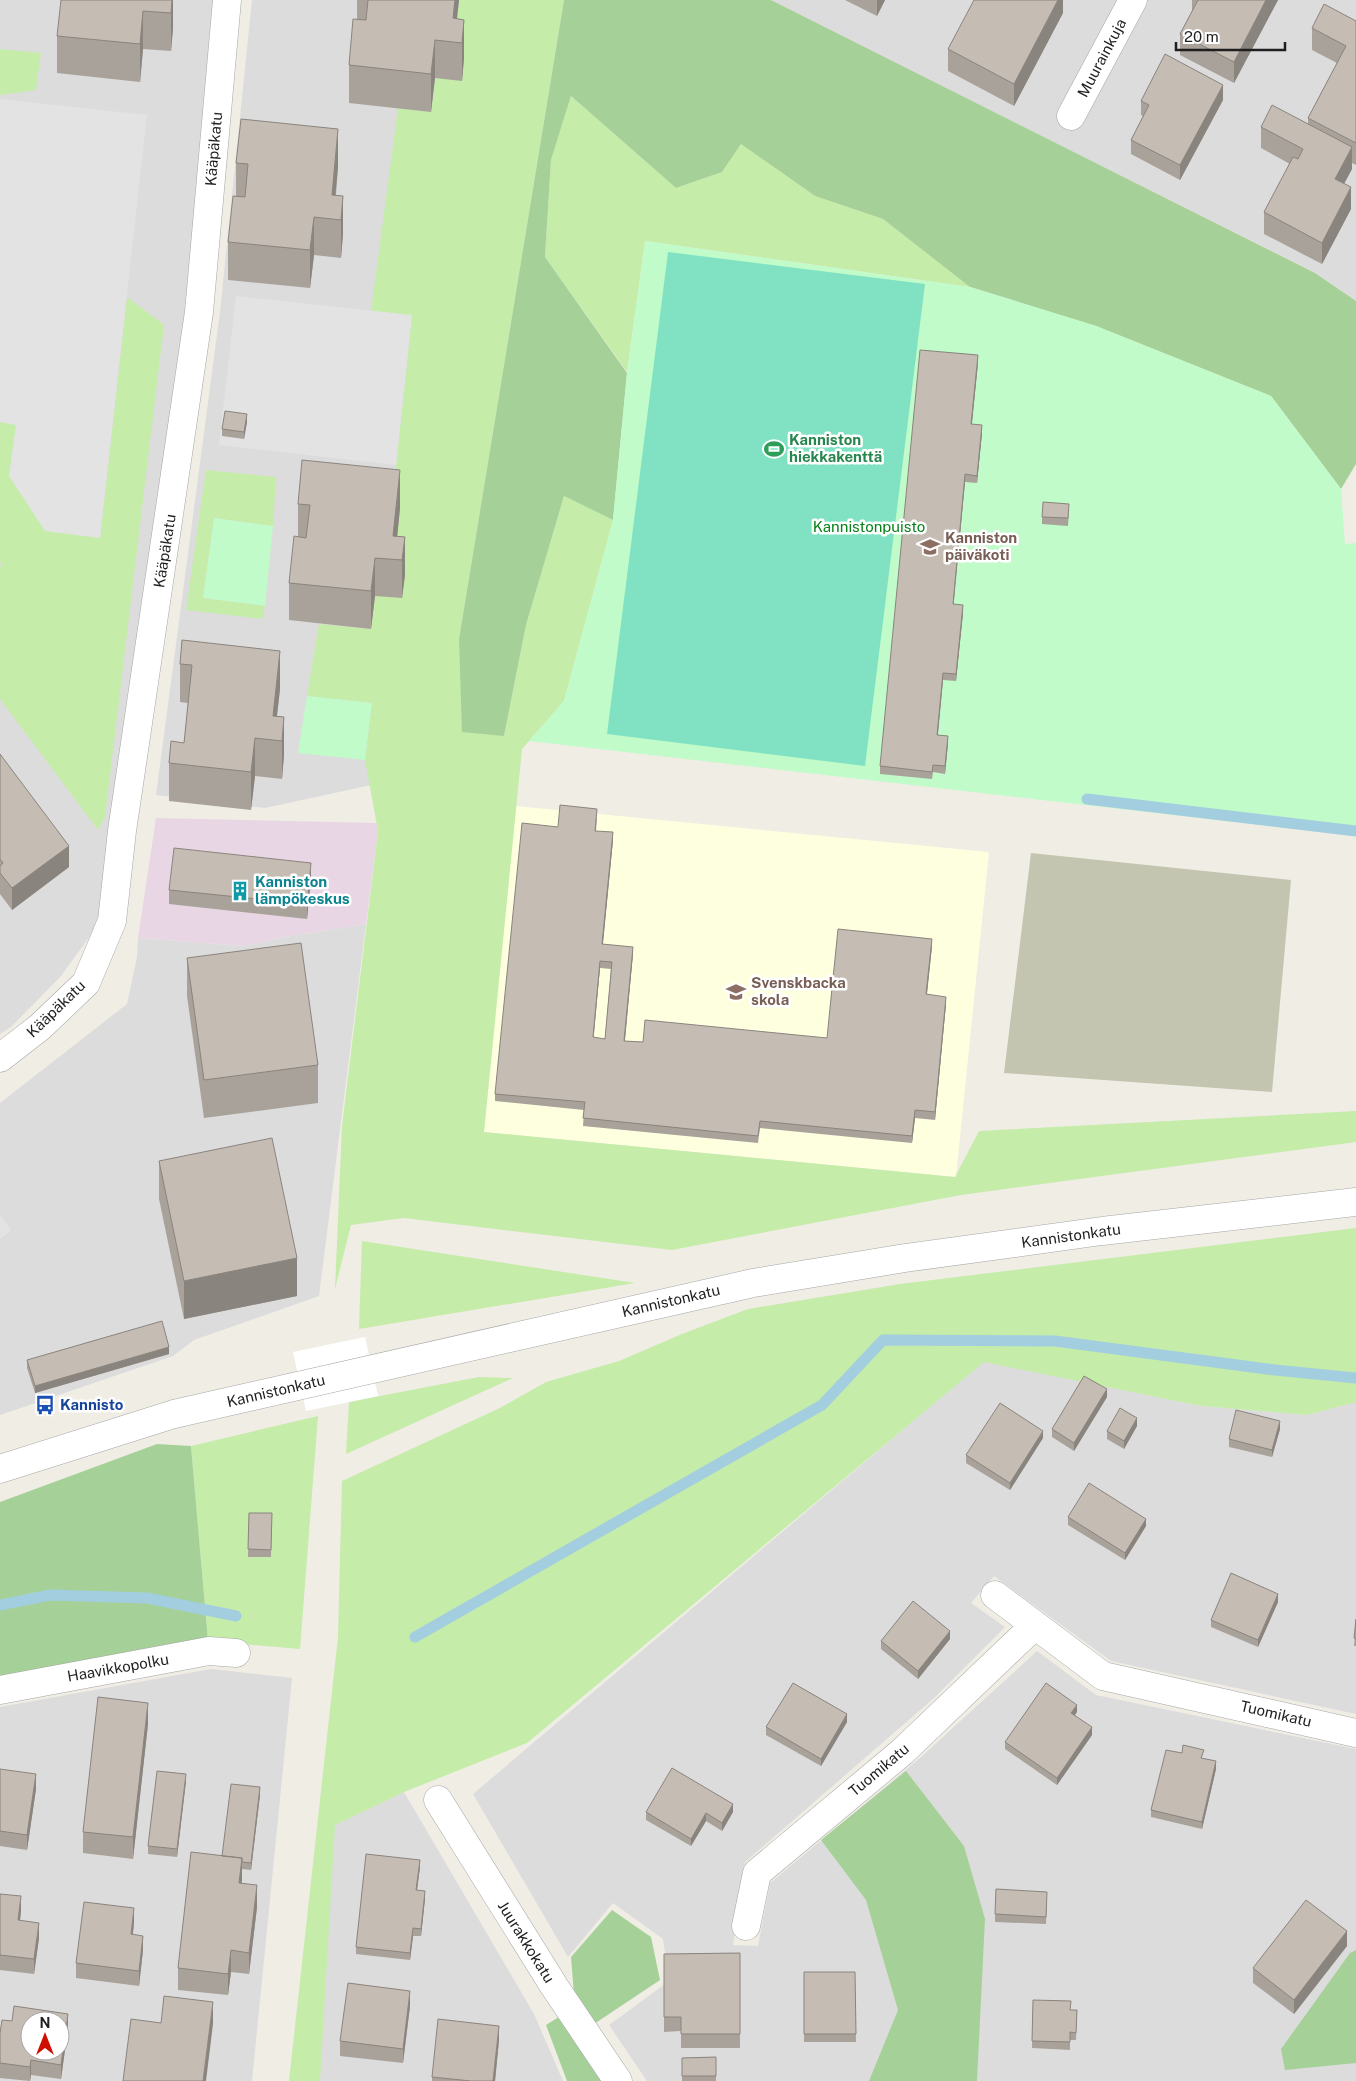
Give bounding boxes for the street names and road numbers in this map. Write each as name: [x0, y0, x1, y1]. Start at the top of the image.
street label: Muurainkuja: [1074, 16, 1129, 100]
street label: Kääpäkatu: [202, 111, 225, 187]
street label: Kääpäkatu: [150, 513, 179, 589]
street label: Kääpäkatu: [23, 977, 88, 1041]
street label: Kannistonkatu: [1020, 1220, 1122, 1251]
street label: Kannistonkatu: [620, 1281, 722, 1320]
street label: Kannistonkatu: [225, 1371, 327, 1410]
street label: Haavikkopolku: [66, 1650, 170, 1685]
street label: Tuomikatu: [1239, 1697, 1313, 1730]
street label: Tuomikatu: [845, 1740, 912, 1799]
street label: Juurakkokatu: [495, 1898, 558, 1986]

